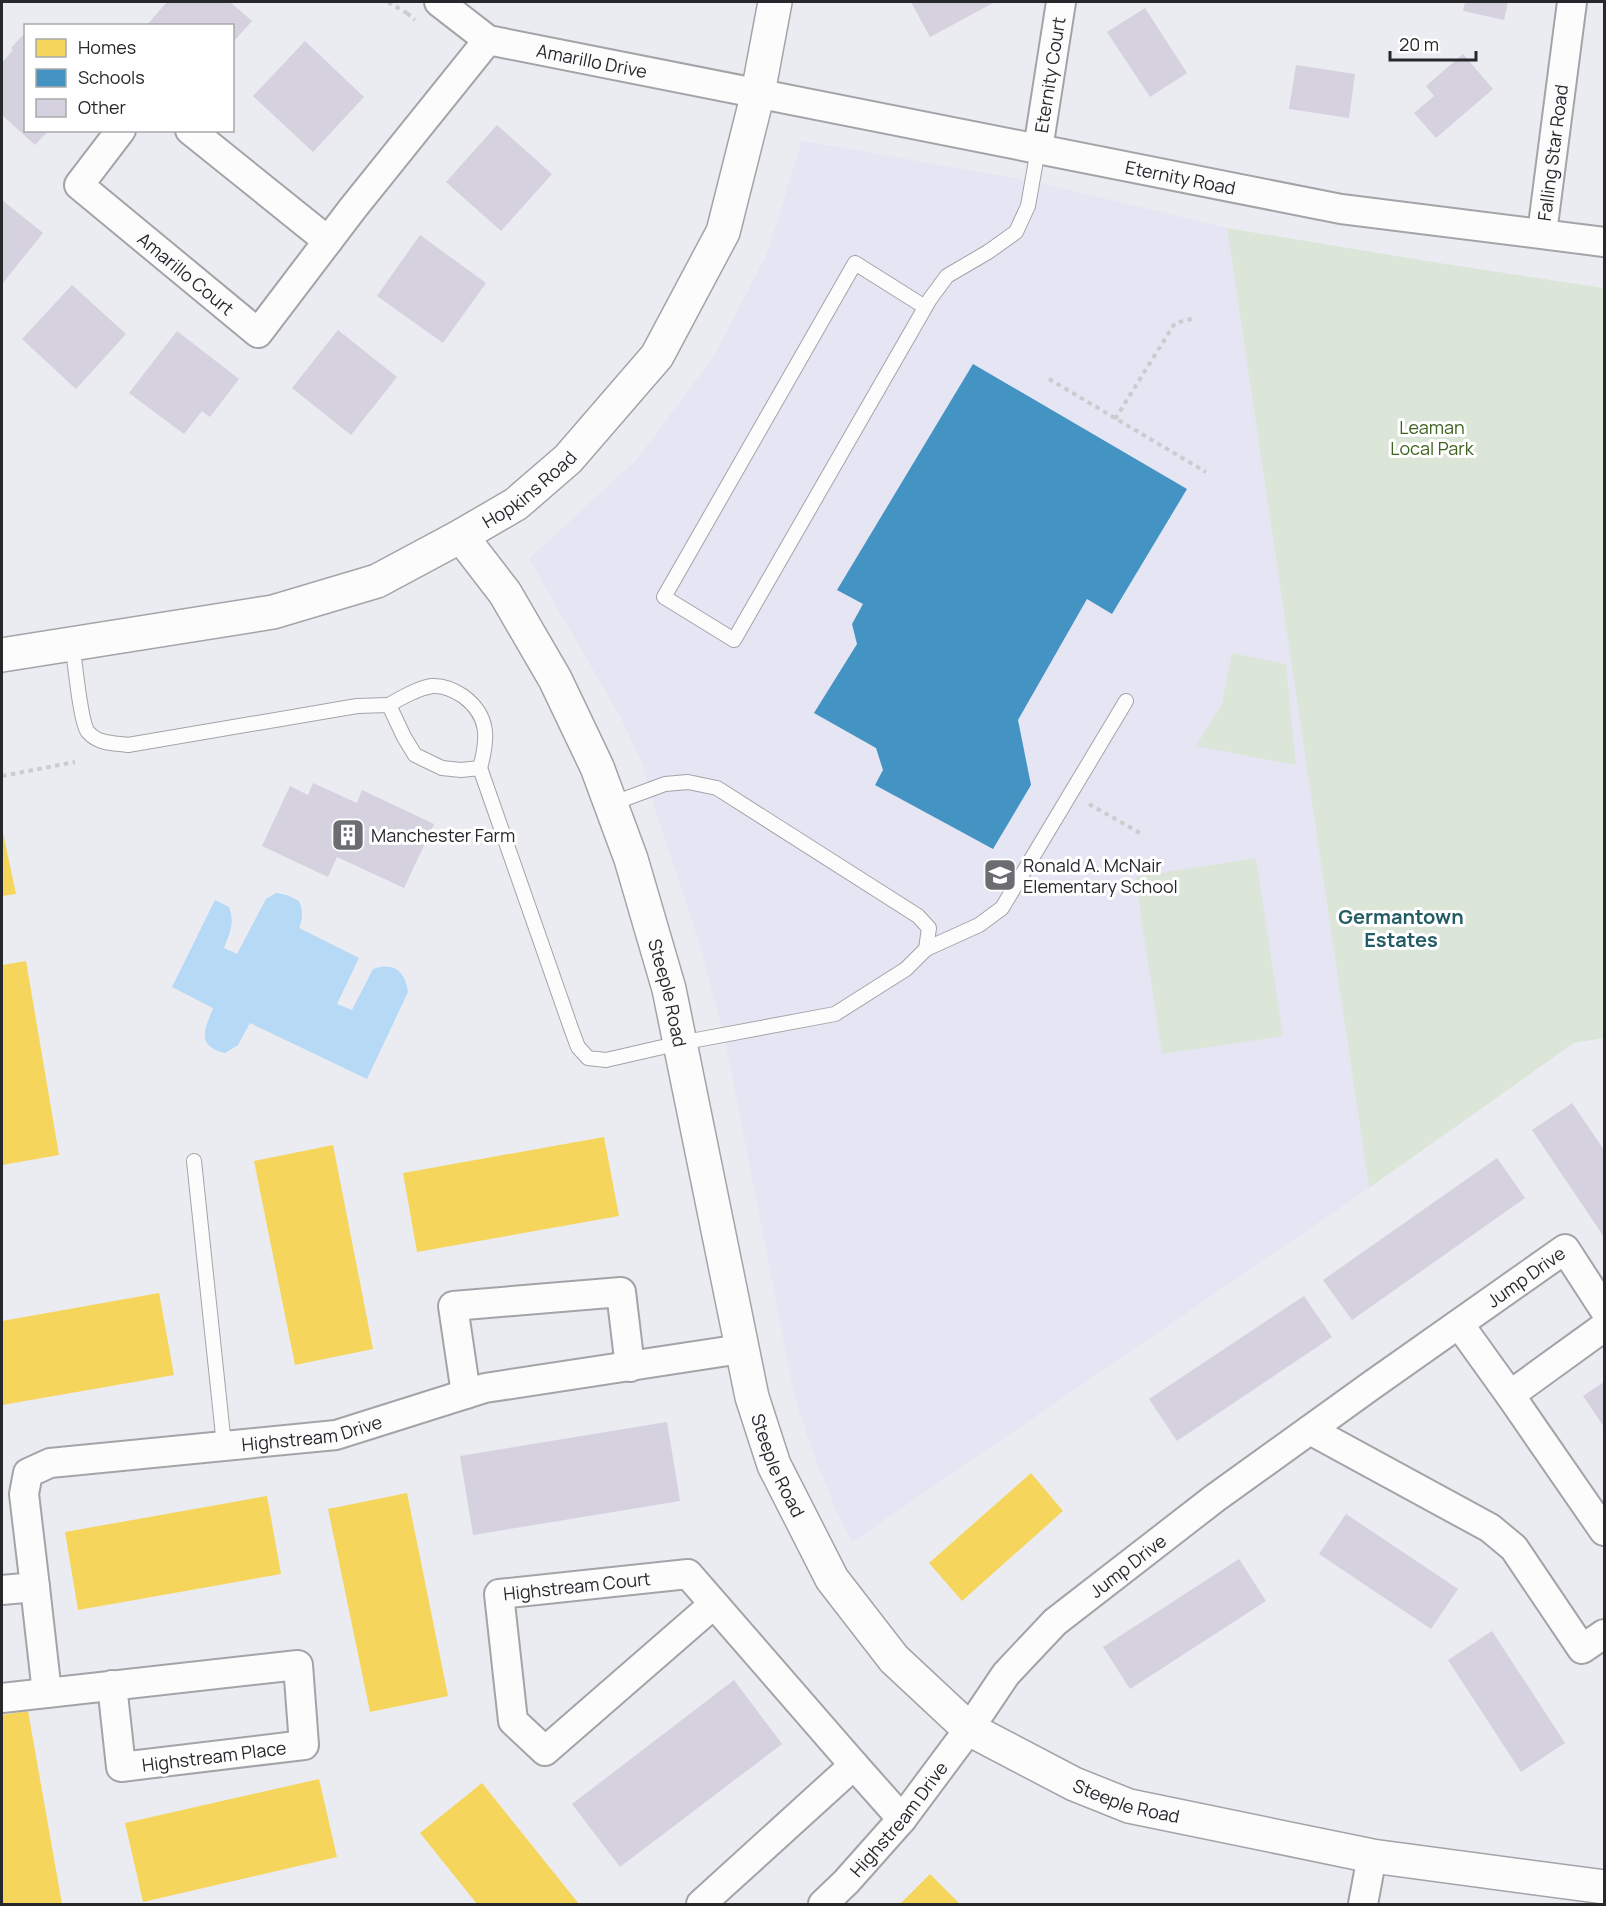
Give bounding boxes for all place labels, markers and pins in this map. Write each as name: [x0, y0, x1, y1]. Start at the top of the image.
building icon: Manchester Farm: [330, 817, 366, 853]
place label: Manchester Farm: [371, 823, 515, 847]
place label: Ronald A. McNair Elementary School: [1023, 853, 1178, 898]
school or university icon: Ronald A. McNair Elementary School: [982, 857, 1018, 893]

